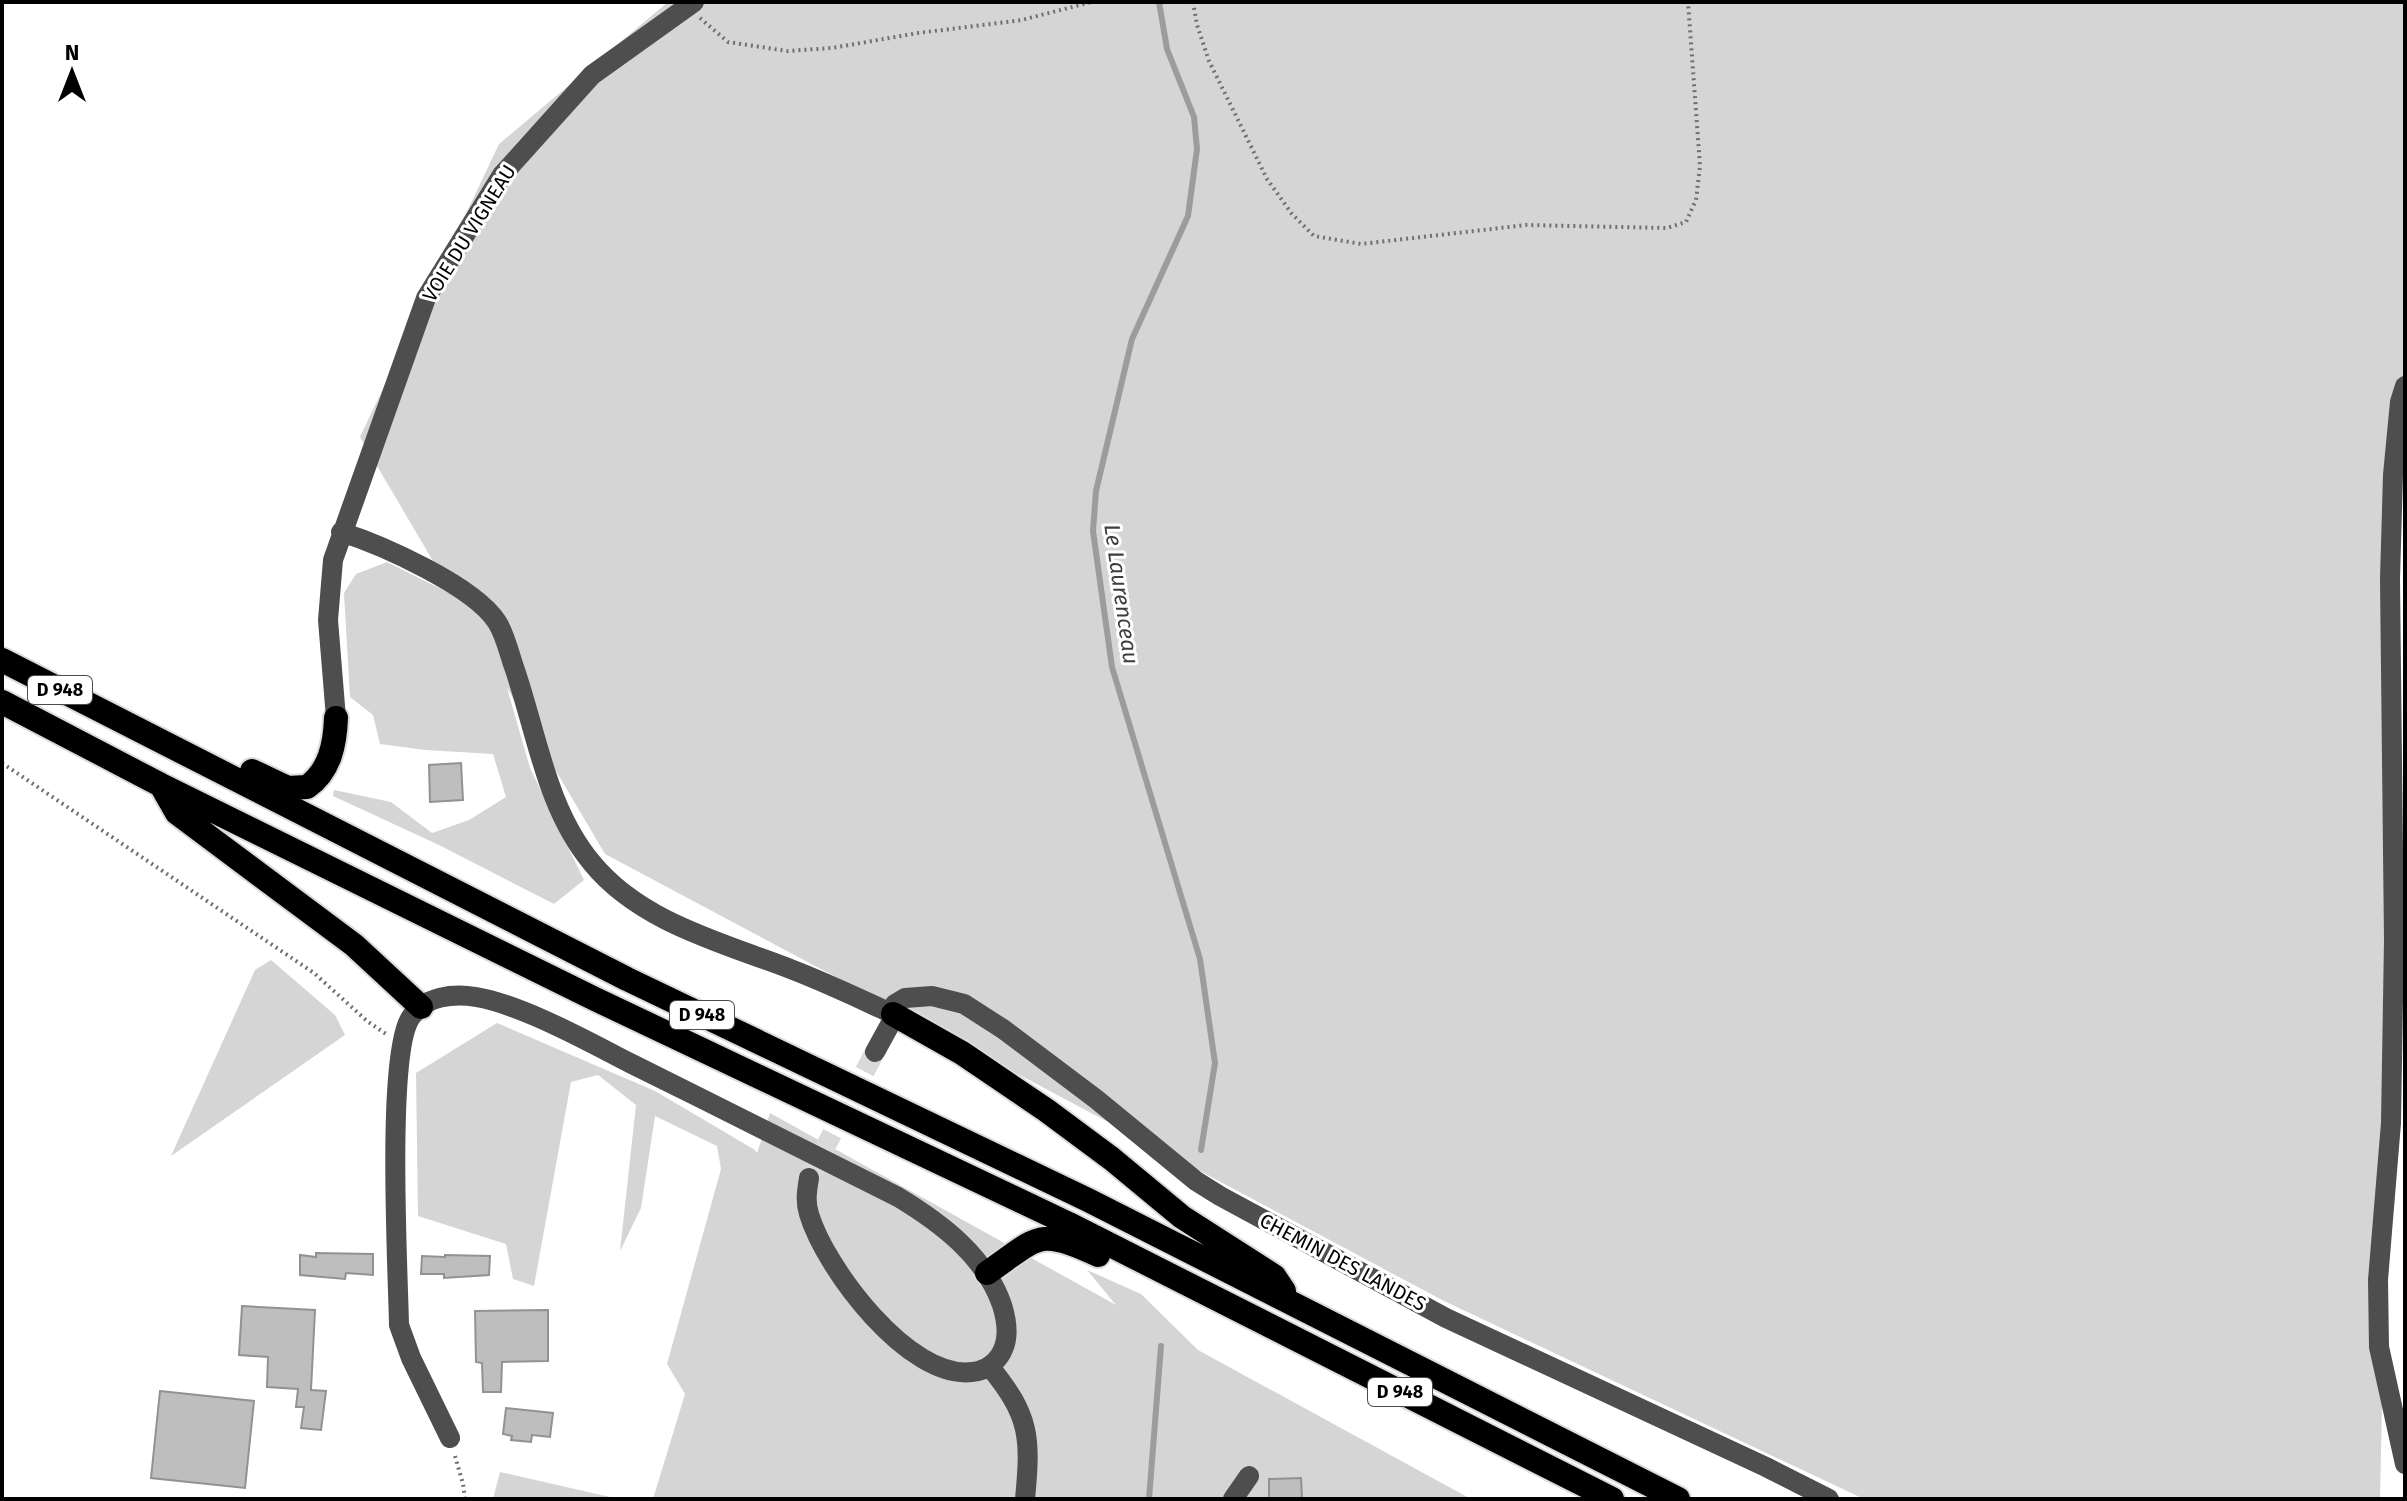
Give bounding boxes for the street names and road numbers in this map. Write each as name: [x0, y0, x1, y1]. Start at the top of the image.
street label: VOIE DU VIGNEAU: [417, 160, 521, 306]
road number: D 948: [28, 676, 92, 704]
road number: D 948: [670, 1001, 734, 1029]
street label: CHEMIN DES LANDES: [1256, 1208, 1430, 1316]
road number: D 948: [1368, 1378, 1432, 1406]

